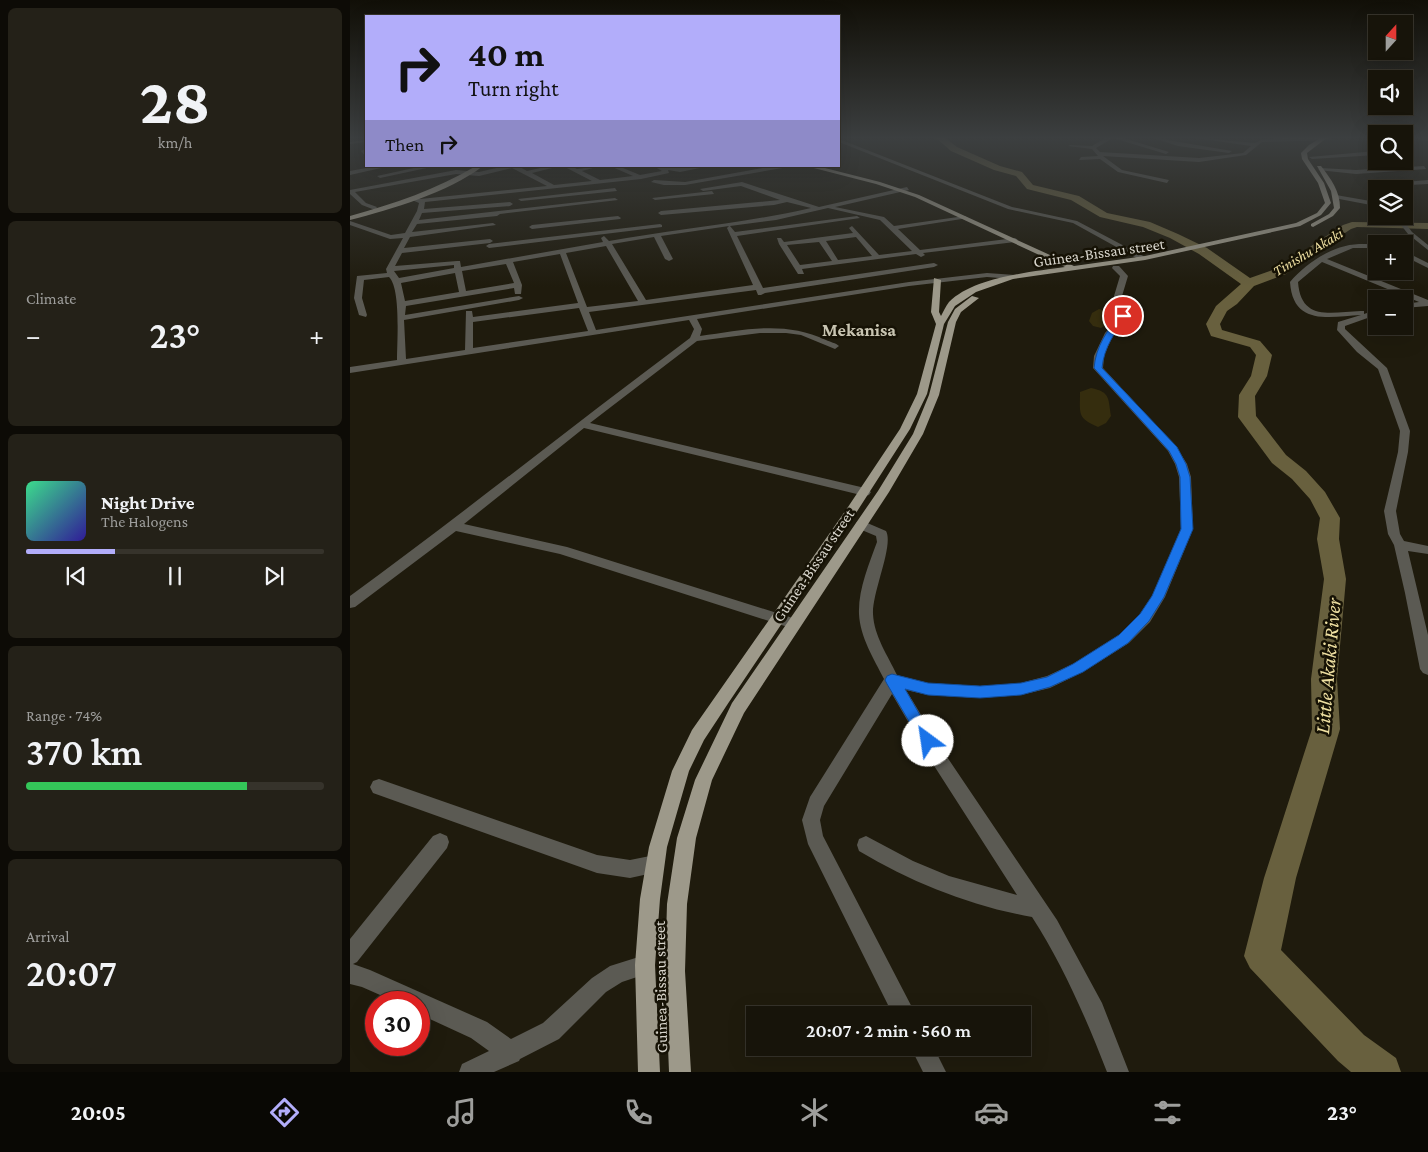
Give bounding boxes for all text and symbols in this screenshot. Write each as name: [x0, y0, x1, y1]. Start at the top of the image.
north arrow: [1368, 15, 1412, 60]
map controls: [1368, 15, 1413, 335]
icon: right: [385, 35, 450, 100]
text: 40 m: [468, 35, 545, 74]
text: 28: [140, 65, 210, 137]
button: sound: [1368, 70, 1413, 115]
text: Turn right: [468, 76, 559, 101]
button: search: [1368, 125, 1413, 170]
icon: right: [434, 130, 462, 158]
text: km/h: [158, 134, 192, 151]
text: Then: [385, 134, 424, 155]
button: layers: [1368, 180, 1413, 225]
water label: Tinishu Akaki: [1270, 224, 1347, 279]
street label: Guinea-Bissau street: [1032, 235, 1166, 270]
button: +: [1368, 235, 1413, 280]
text: Climate: [26, 290, 76, 307]
button: −: [1368, 290, 1413, 335]
pin: [1102, 295, 1144, 337]
icon: arrive: [1109, 302, 1137, 330]
text: 23°: [150, 314, 200, 356]
text: −: [26, 320, 41, 351]
text: +: [309, 320, 324, 351]
district label: Mekanisa: [822, 320, 896, 340]
text: Night Drive: [101, 492, 194, 513]
street label: Guinea-Bissau street: [769, 505, 858, 625]
text: The Halogens: [101, 513, 188, 530]
icon: previous: [62, 562, 90, 590]
icon: pause: [161, 562, 189, 590]
icon: next: [260, 562, 288, 590]
water label: Little Akaki River: [1310, 596, 1346, 735]
text: Range · 74%: [26, 707, 102, 724]
position arrow: [901, 714, 953, 766]
text: 370 km: [26, 731, 142, 773]
street label: Guinea-Bissau street: [651, 920, 670, 1053]
text: Arrival: [26, 928, 70, 945]
text: 20:07: [26, 952, 117, 994]
speed limit sign: 30: [365, 991, 430, 1056]
text: 20:07 · 2 min · 560 m: [806, 1020, 971, 1041]
icon: directions: [267, 1095, 302, 1130]
icon: music: [444, 1095, 479, 1130]
icon: phone: [621, 1095, 656, 1130]
icon: climate: [797, 1095, 832, 1130]
icon: car: [974, 1095, 1009, 1130]
icon: filters: [1150, 1095, 1185, 1130]
text: 20:05: [71, 1100, 126, 1125]
text: 23°: [1327, 1100, 1357, 1125]

